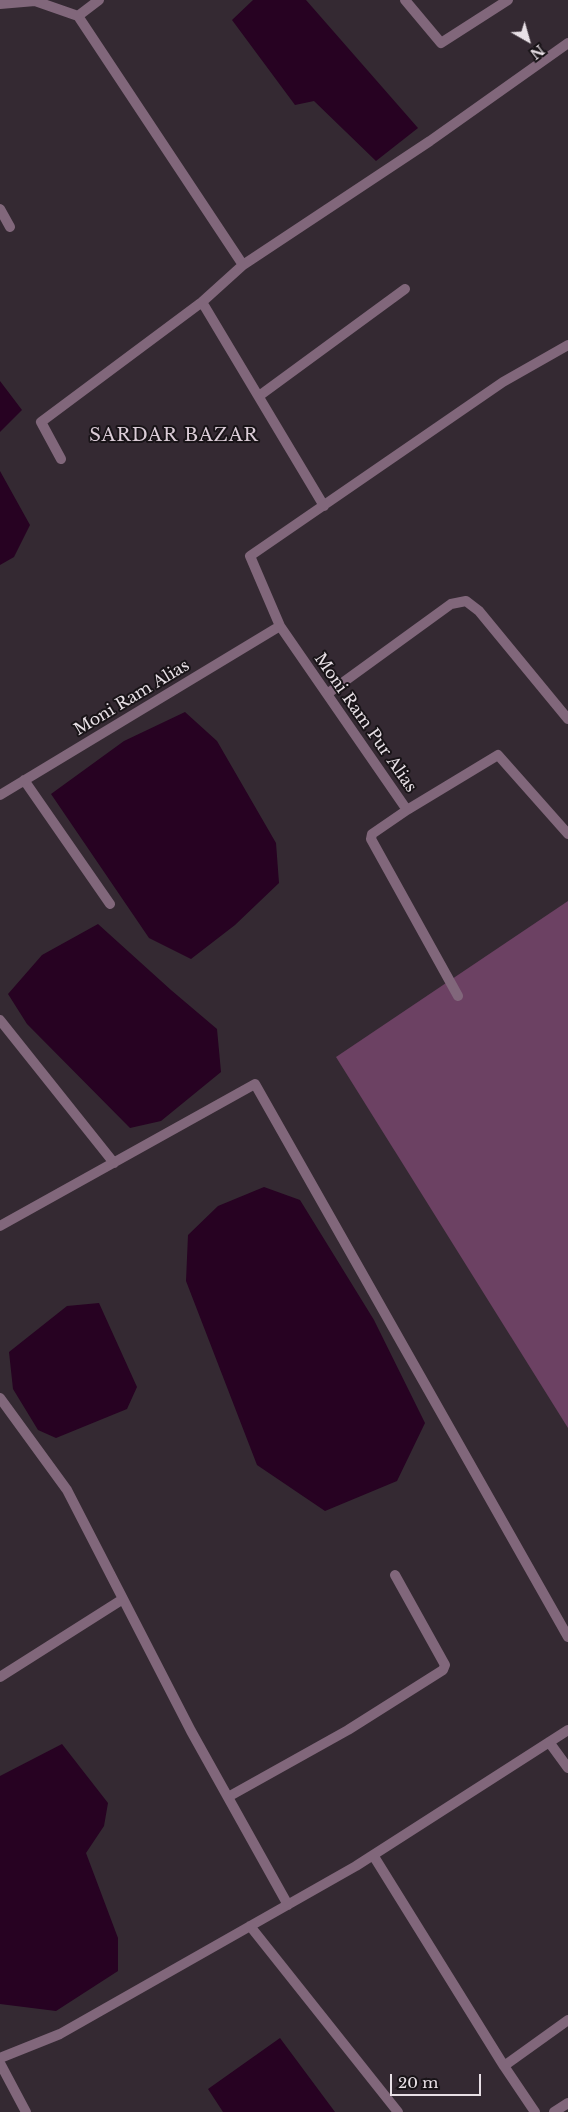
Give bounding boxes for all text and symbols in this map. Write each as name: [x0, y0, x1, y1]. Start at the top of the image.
north arrow: [503, 15, 553, 65]
text: N: [527, 41, 548, 63]
district label: SARDAR BAZAR: [88, 425, 260, 447]
street label: Moni Ram Pur Alias: [310, 650, 420, 796]
street label: Moni Ram Alias: [71, 656, 193, 740]
scale bar: [393, 2064, 484, 2096]
text: 20 m: [398, 2073, 438, 2092]

